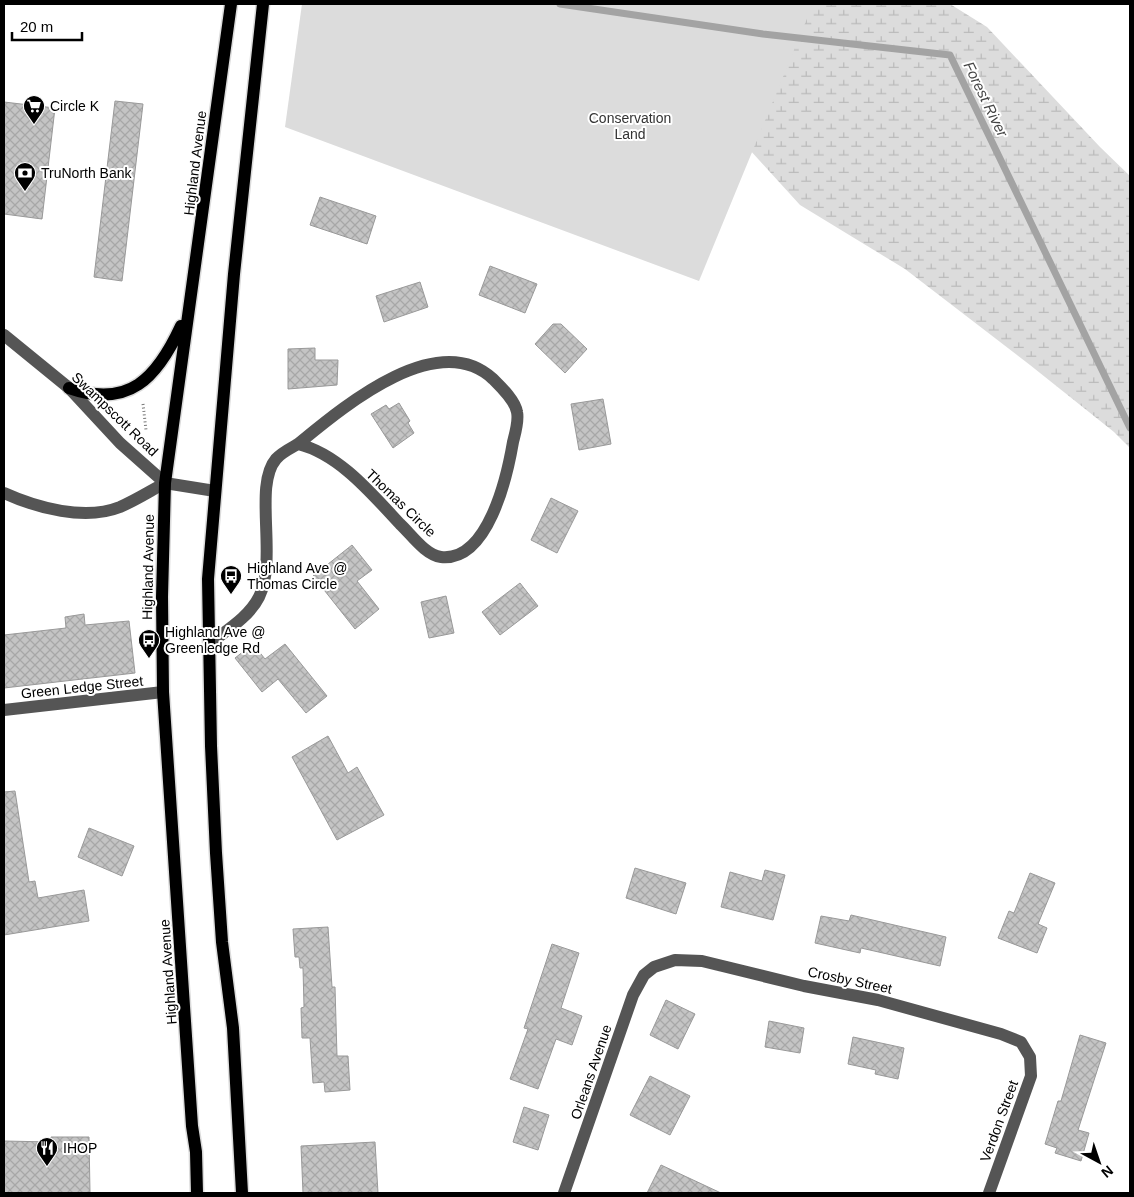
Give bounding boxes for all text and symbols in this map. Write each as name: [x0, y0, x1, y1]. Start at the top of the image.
scale bar: [12, 10, 82, 42]
text: 20 m: [20, 18, 53, 35]
water label: Forest River: [960, 59, 1012, 140]
supermarket icon: Circle K: [22, 94, 46, 125]
place label: Circle K: [50, 98, 100, 114]
street label: Highland Avenue: [181, 109, 209, 216]
park label: Conservation Land: [589, 110, 671, 142]
bank icon: TruNorth Bank: [13, 161, 37, 192]
place label: TruNorth Bank: [41, 165, 133, 181]
street label: Swampscott Road: [69, 369, 161, 459]
street label: Thomas Circle: [363, 466, 439, 540]
street label: Highland Avenue: [139, 514, 157, 620]
place label: Highland Ave @ Thomas Circle: [247, 560, 347, 592]
bus stop icon: Highland Ave @ Thomas Circle: [219, 564, 243, 595]
place label: Highland Ave @ Greenledge Rd: [165, 624, 265, 656]
bus stop icon: Highland Ave @ Greenledge Rd: [137, 628, 161, 659]
street label: Green Ledge Street: [20, 673, 144, 701]
street label: Highland Avenue: [156, 919, 180, 1025]
street label: Crosby Street: [806, 963, 894, 997]
street label: Orleans Avenue: [567, 1022, 615, 1122]
street label: Verdon Street: [977, 1078, 1021, 1164]
restaurant icon: IHOP: [35, 1136, 59, 1167]
north arrow: [1074, 1137, 1124, 1187]
place label: IHOP: [63, 1140, 97, 1156]
text: N: [1098, 1163, 1116, 1181]

